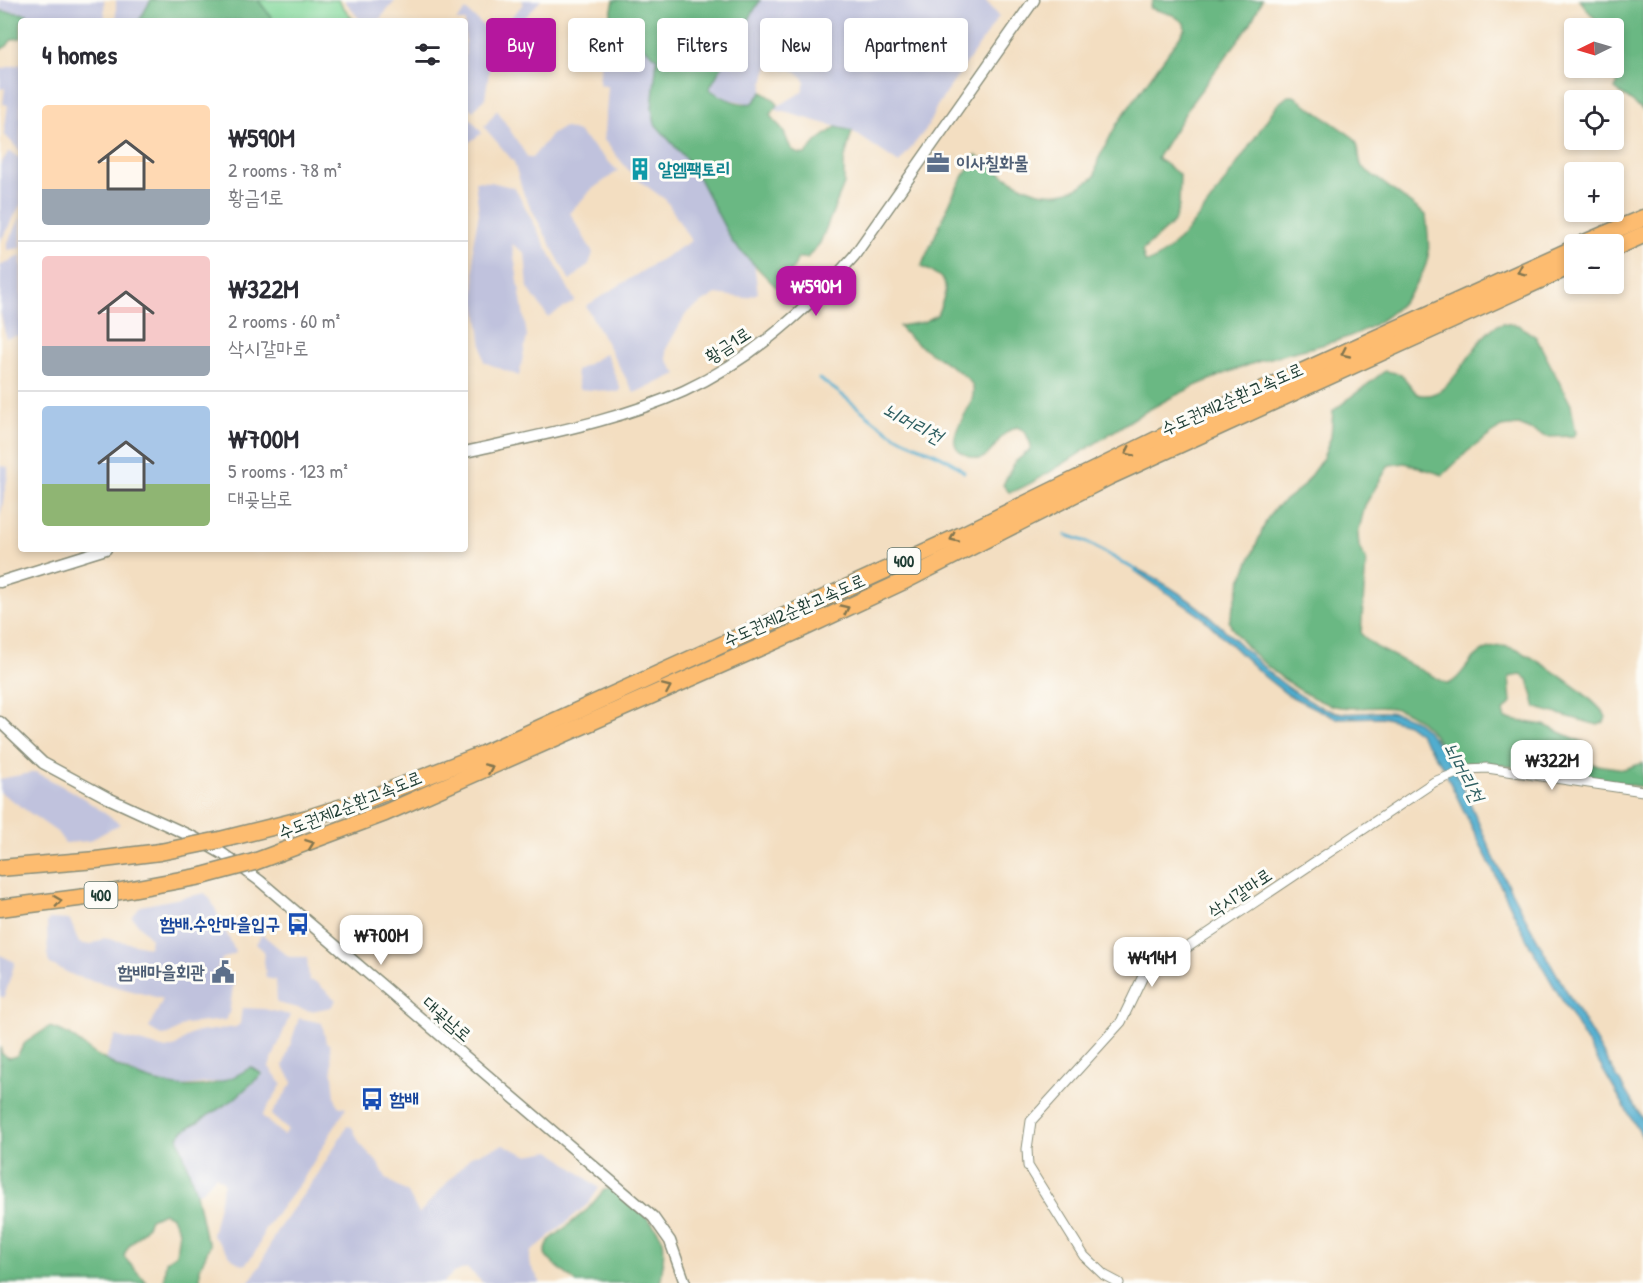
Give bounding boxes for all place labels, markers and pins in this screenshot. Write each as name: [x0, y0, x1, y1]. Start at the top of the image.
office icon: 이사칠화물: [925, 150, 951, 176]
place label: 이사칠화물: [956, 150, 1028, 175]
building icon: 알엠팩토리: [627, 156, 653, 182]
place label: 알엠팩토리: [658, 156, 730, 181]
pin: ₩590M: [774, 266, 858, 317]
pin: ₩322M: [1510, 740, 1594, 791]
place label: 함배.수안마을입구: [159, 911, 280, 936]
bus stop icon: 함배.수안마을입구: [285, 911, 311, 937]
pin: ₩700M: [339, 915, 423, 966]
pin: ₩414M: [1110, 937, 1194, 988]
place label: 함배마을회관: [117, 959, 206, 984]
public building icon: 함배마을회관: [210, 959, 236, 985]
bus stop icon: 함배: [359, 1086, 385, 1112]
place label: 함배: [389, 1086, 419, 1111]

